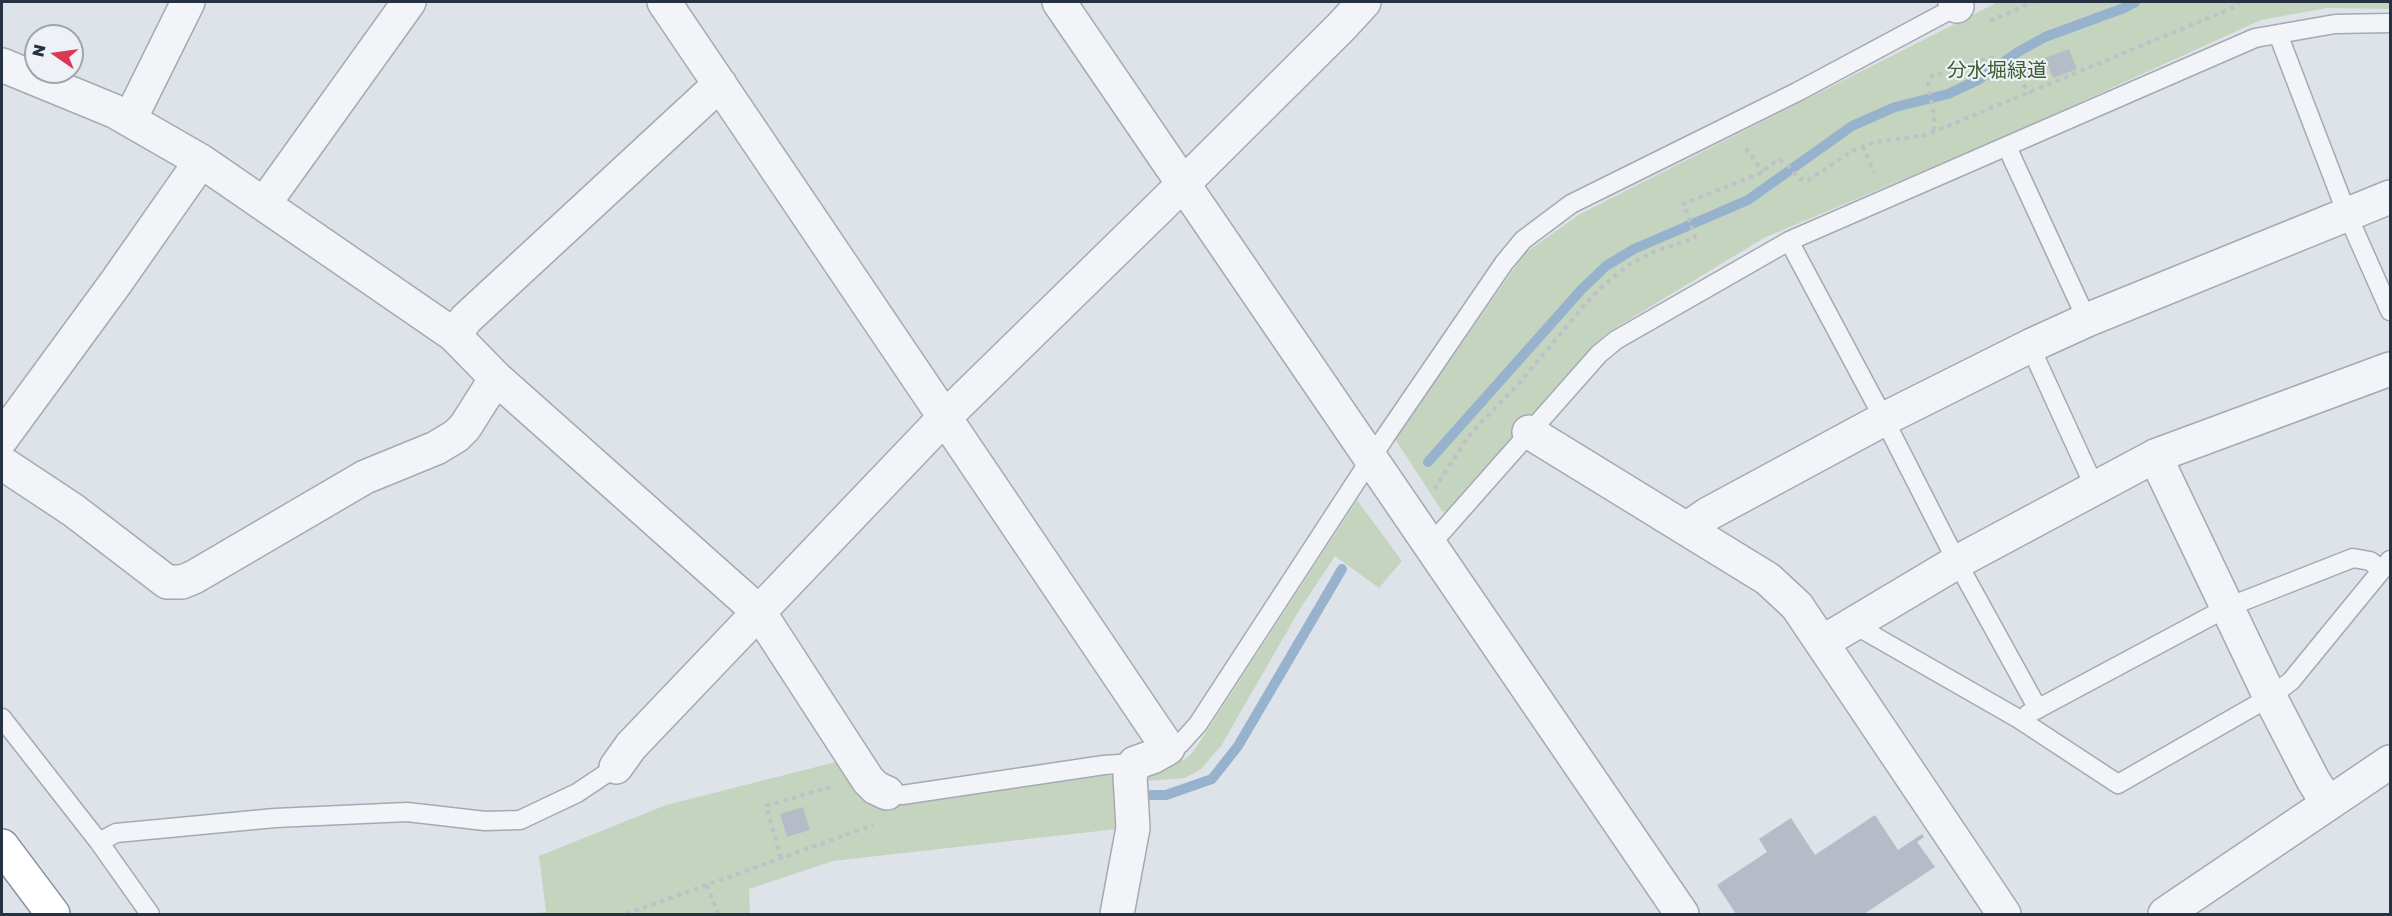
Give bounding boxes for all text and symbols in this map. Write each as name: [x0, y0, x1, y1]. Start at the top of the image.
north arrow: [24, 24, 84, 84]
text: N: [27, 42, 50, 59]
park label: 分水堀緑道: [1947, 59, 2047, 83]

